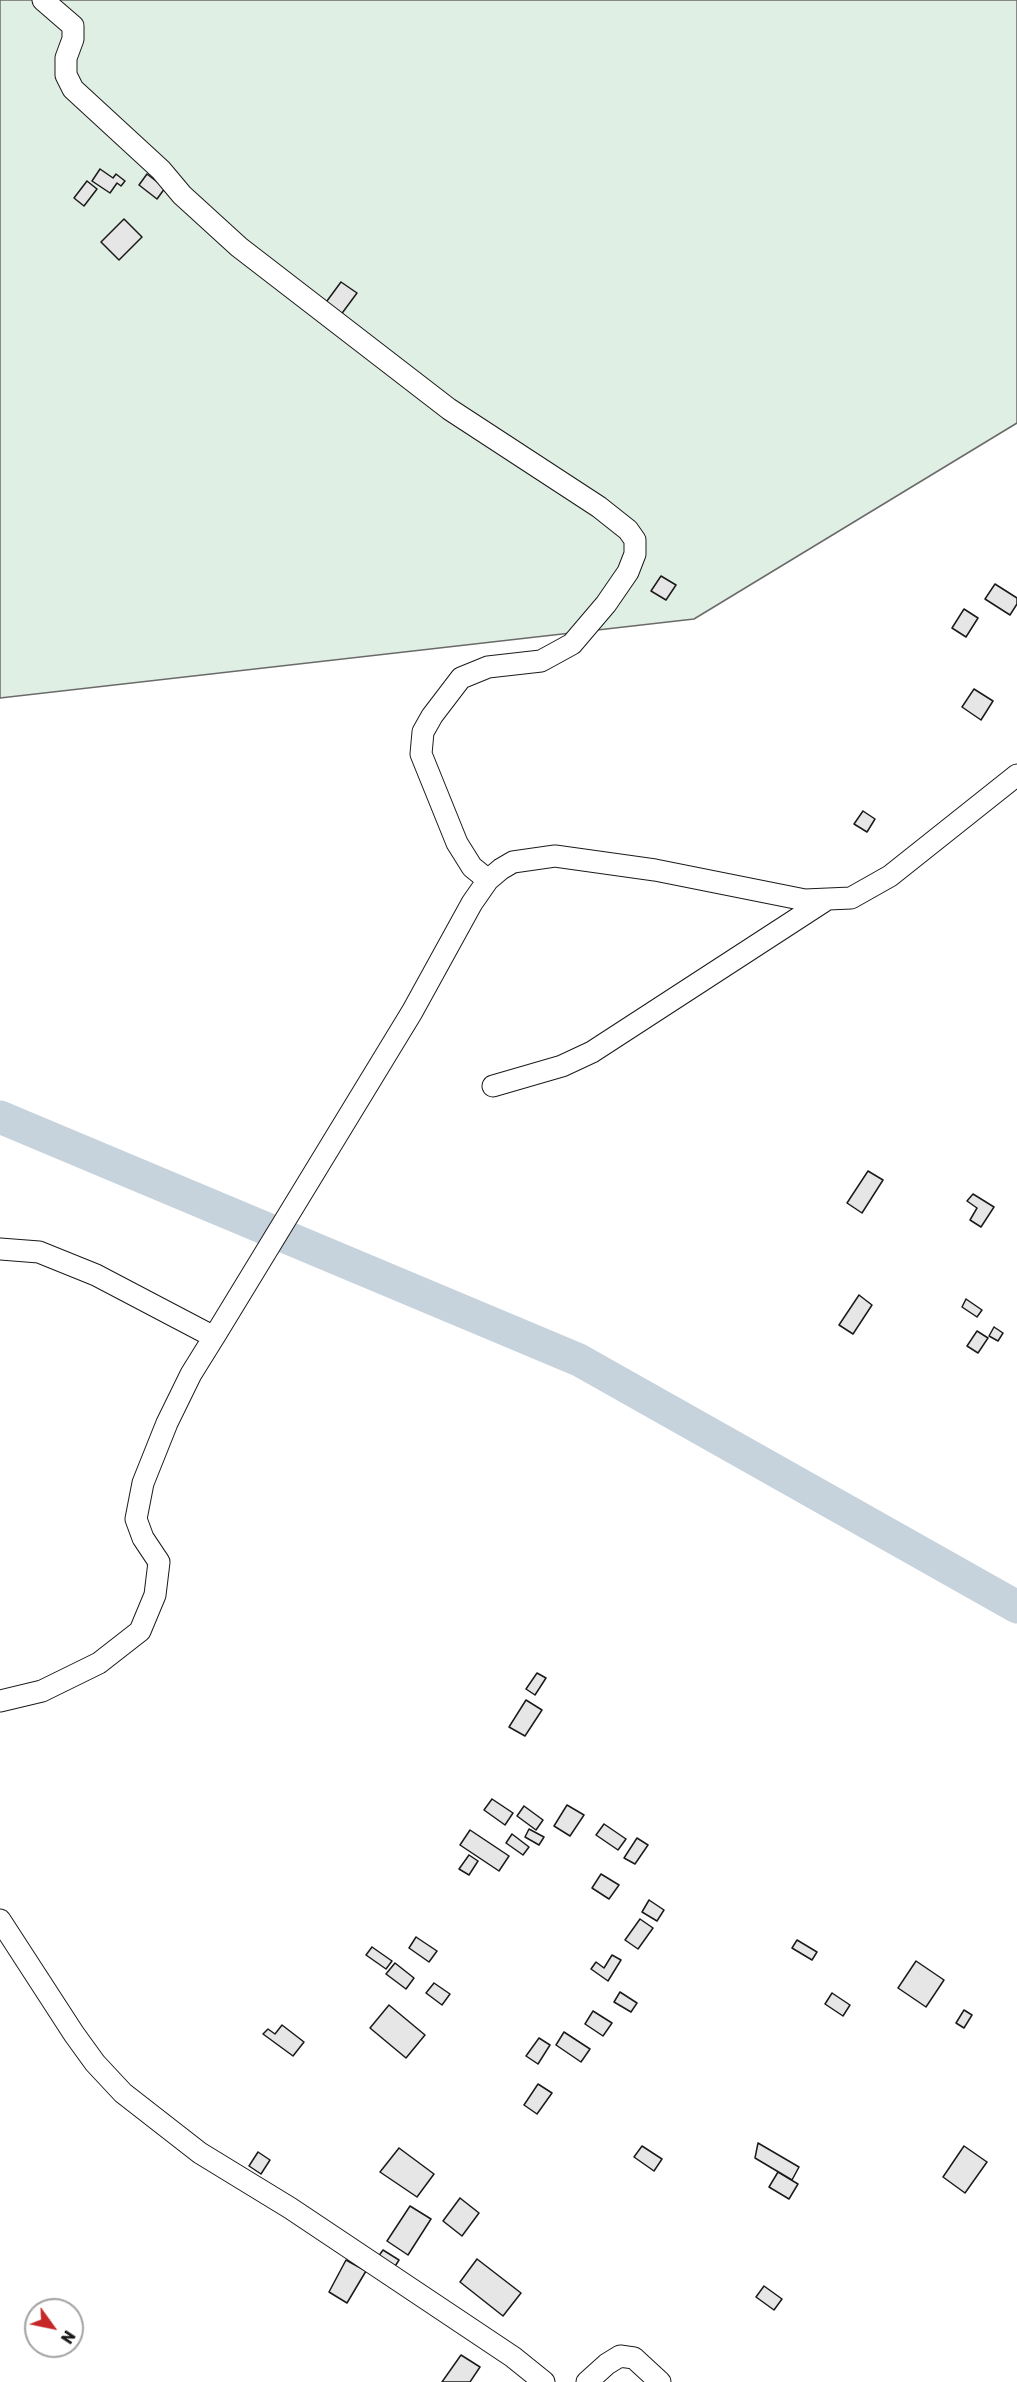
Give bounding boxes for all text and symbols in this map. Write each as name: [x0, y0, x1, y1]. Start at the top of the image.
north arrow: [24, 2298, 84, 2358]
text: N: [57, 2327, 79, 2347]

